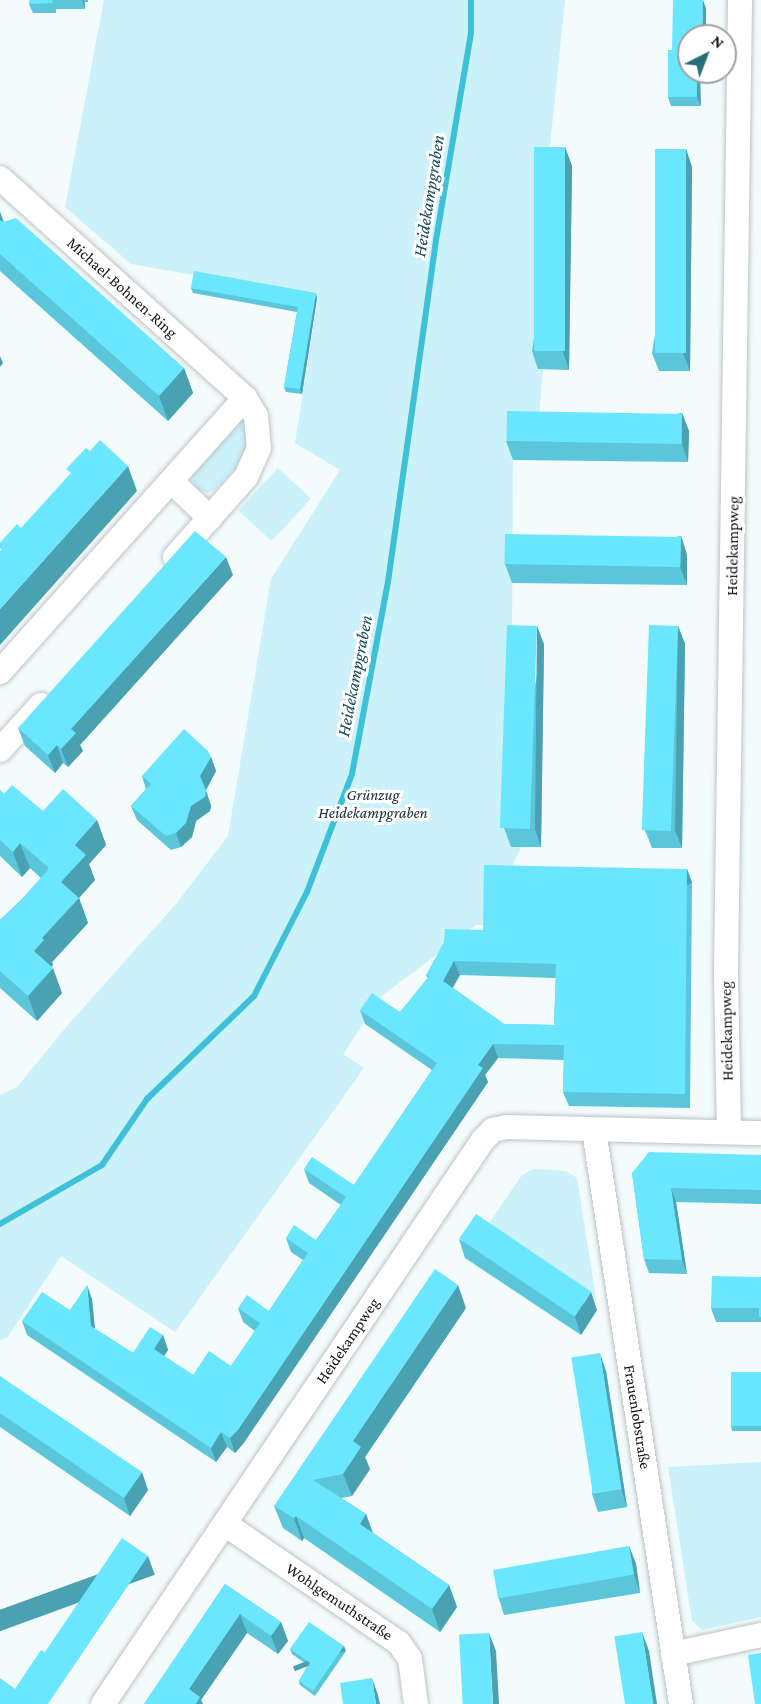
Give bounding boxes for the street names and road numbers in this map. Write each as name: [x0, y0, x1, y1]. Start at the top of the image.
street label: Michael-Bohnen-Ring: [63, 233, 181, 343]
street label: Heidekampweg: [723, 496, 743, 596]
street label: Heidekampweg: [717, 981, 737, 1081]
street label: Heidekampweg: [312, 1294, 384, 1388]
street label: Frauenlobstraße: [619, 1363, 655, 1471]
street label: Wohlgemuthstraße: [282, 1559, 396, 1645]

